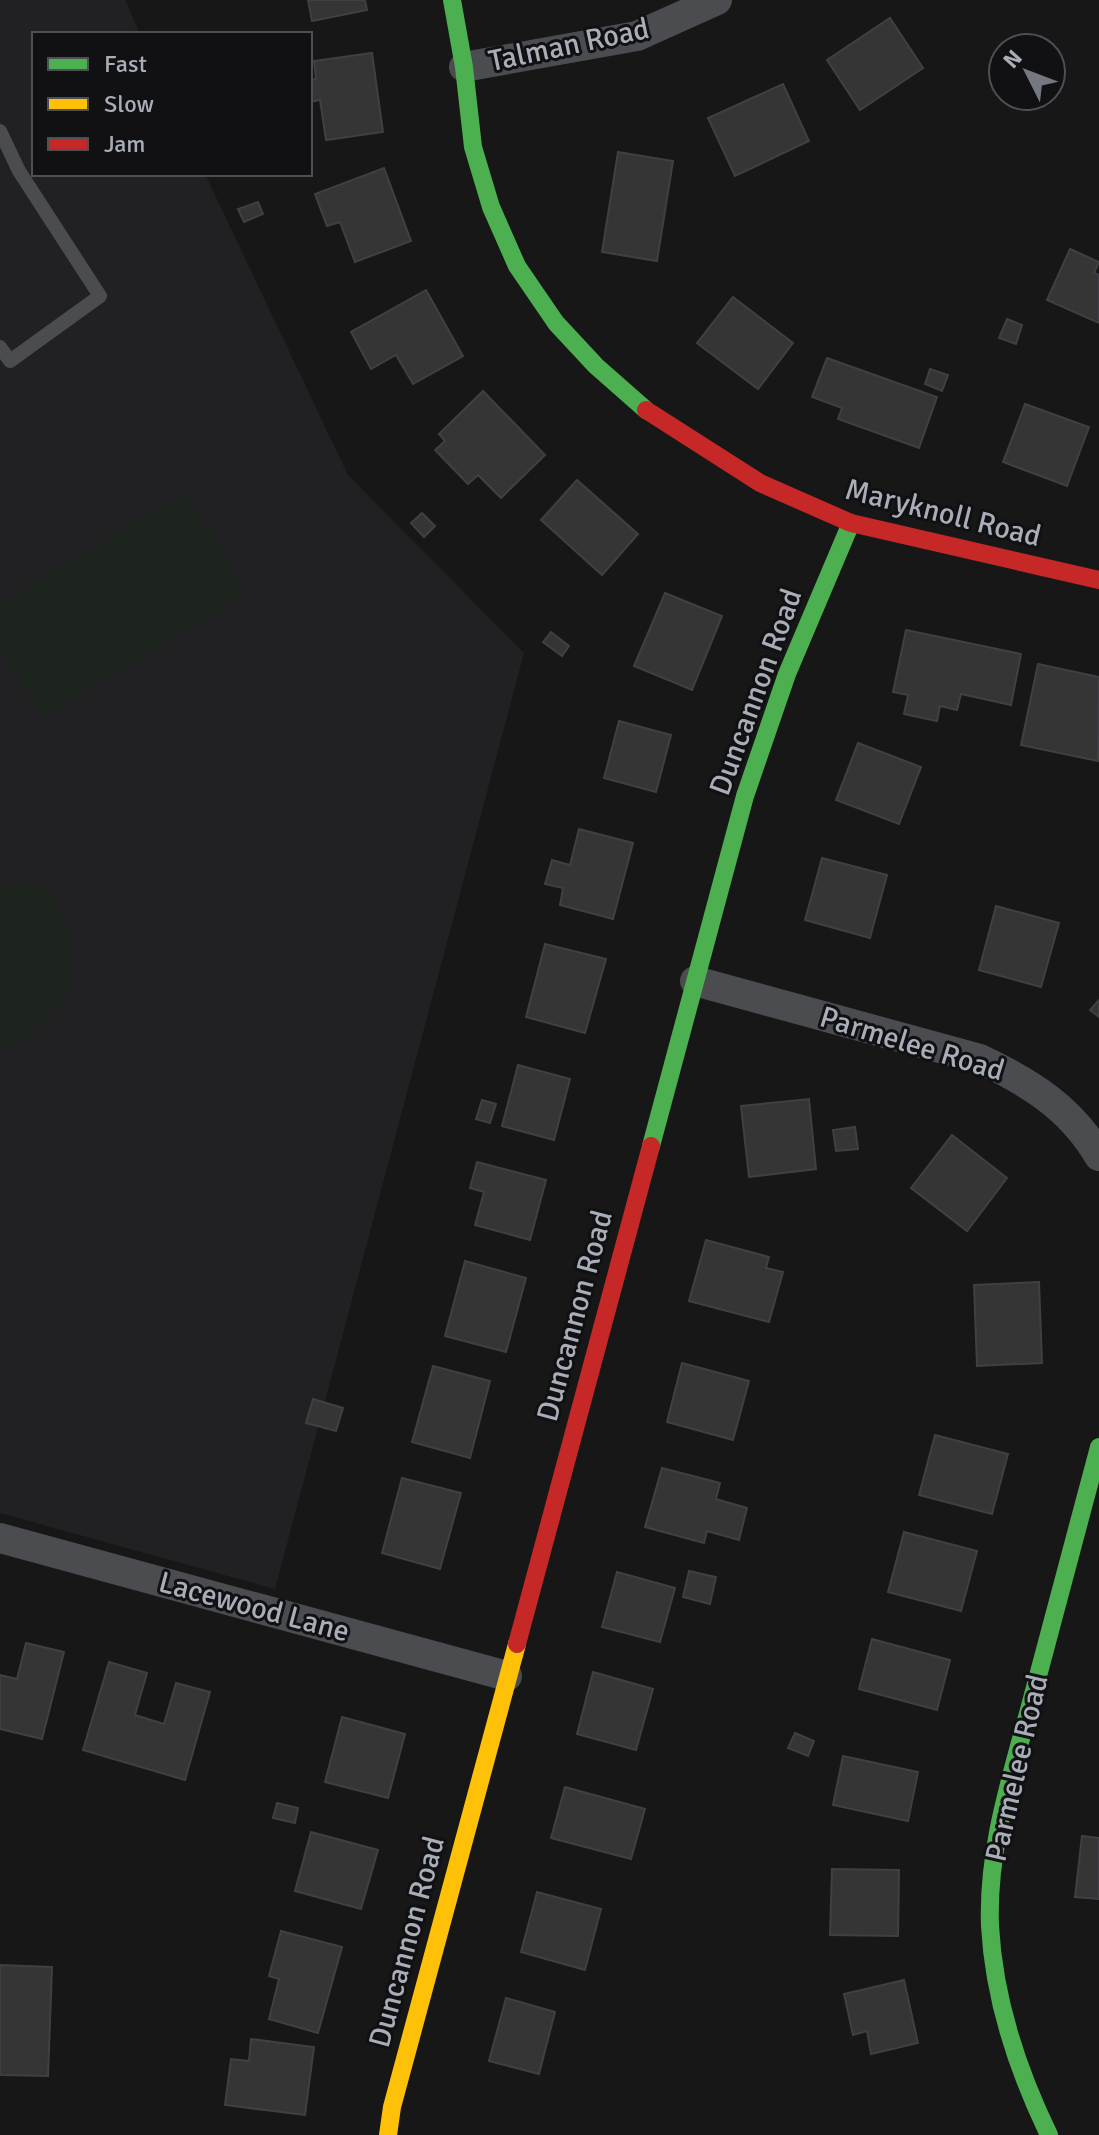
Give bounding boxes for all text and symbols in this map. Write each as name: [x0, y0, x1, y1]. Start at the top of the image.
street label: Talman Road: [485, 10, 653, 80]
legend: [32, 32, 312, 176]
north arrow: [987, 32, 1067, 112]
text: N: [997, 44, 1028, 74]
text: Fast: [104, 49, 147, 79]
text: Slow: [104, 89, 154, 119]
text: Jam: [104, 129, 145, 159]
street label: Maryknoll Road: [841, 471, 1045, 555]
street label: Duncannon Road: [701, 584, 811, 800]
street label: Parmelee Road: [815, 998, 1009, 1090]
street label: Duncannon Road: [529, 1206, 621, 1426]
street label: Lacewood Lane: [155, 1564, 353, 1650]
street label: Parmelee Road: [978, 1671, 1056, 1865]
street label: Duncannon Road: [361, 1832, 453, 2052]

